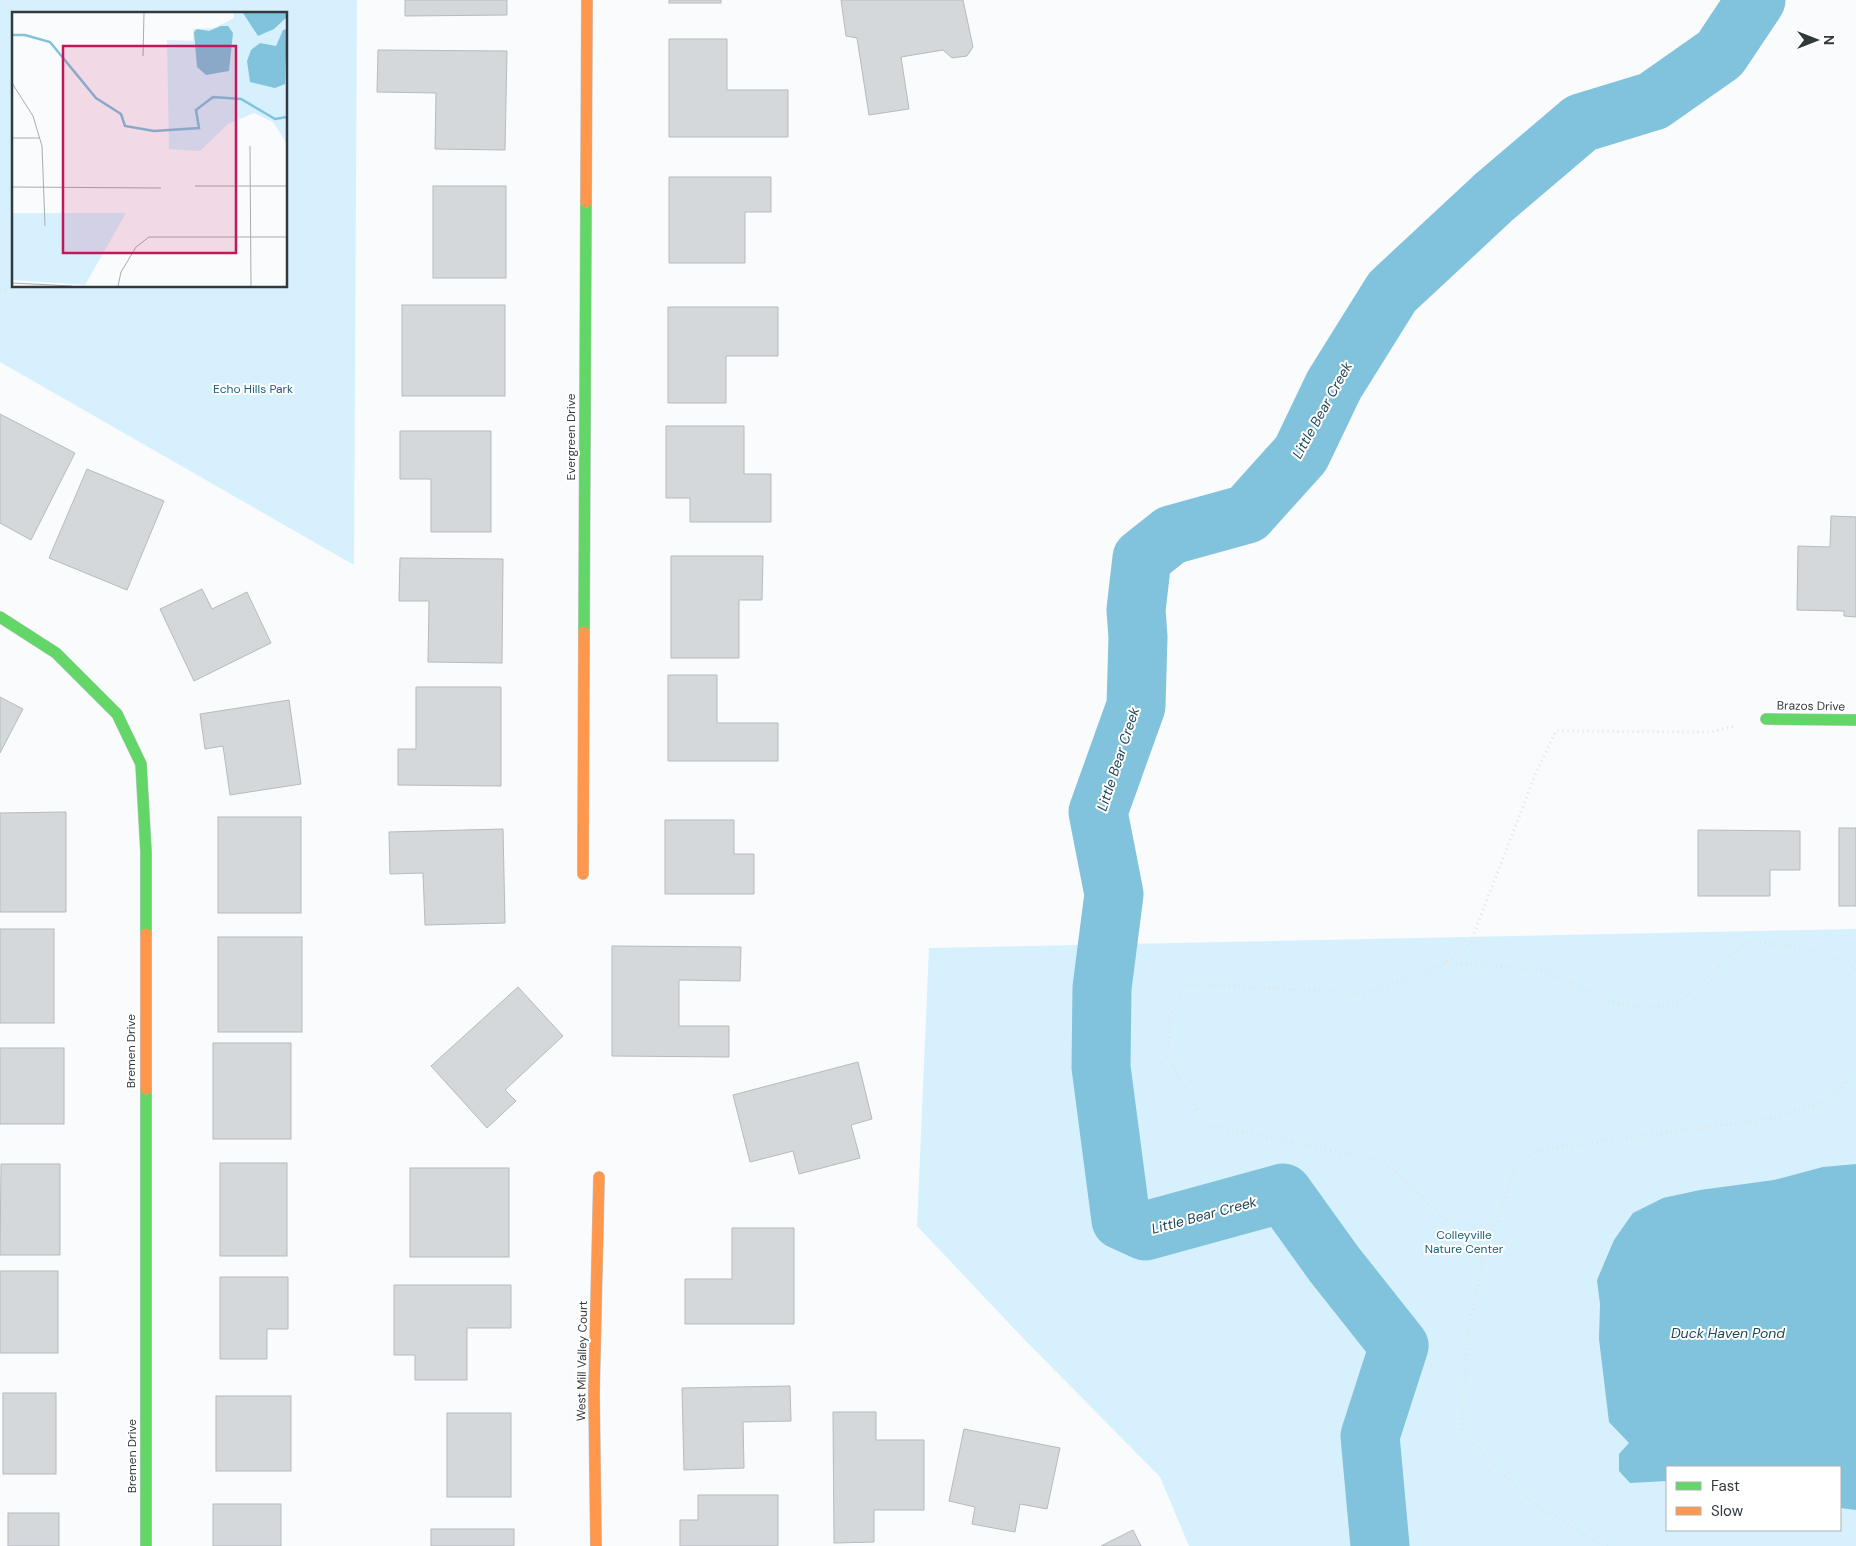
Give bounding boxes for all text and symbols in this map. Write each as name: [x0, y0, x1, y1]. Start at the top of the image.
inset map: [12, 12, 288, 288]
north arrow: [1791, 15, 1841, 65]
text: N: [1820, 35, 1838, 45]
water label: Little Bear Creek: [1288, 358, 1356, 462]
park label: Echo Hills Park: [213, 381, 293, 397]
street label: Evergreen Drive: [563, 393, 579, 480]
street label: Brazos Drive: [1777, 697, 1846, 715]
water label: Little Bear Creek: [1093, 704, 1144, 813]
street label: Bremen Drive: [123, 1014, 139, 1088]
water label: Little Bear Creek: [1149, 1192, 1259, 1238]
park label: Colleyville Nature Center: [1425, 1227, 1504, 1257]
street label: West Mill Valley Court: [573, 1300, 591, 1421]
water label: Duck Haven Pond: [1671, 1324, 1785, 1342]
street label: Bremen Drive: [124, 1419, 140, 1493]
legend: [1666, 1466, 1841, 1531]
text: Fast: [1711, 1476, 1740, 1496]
text: Slow: [1711, 1501, 1744, 1521]

